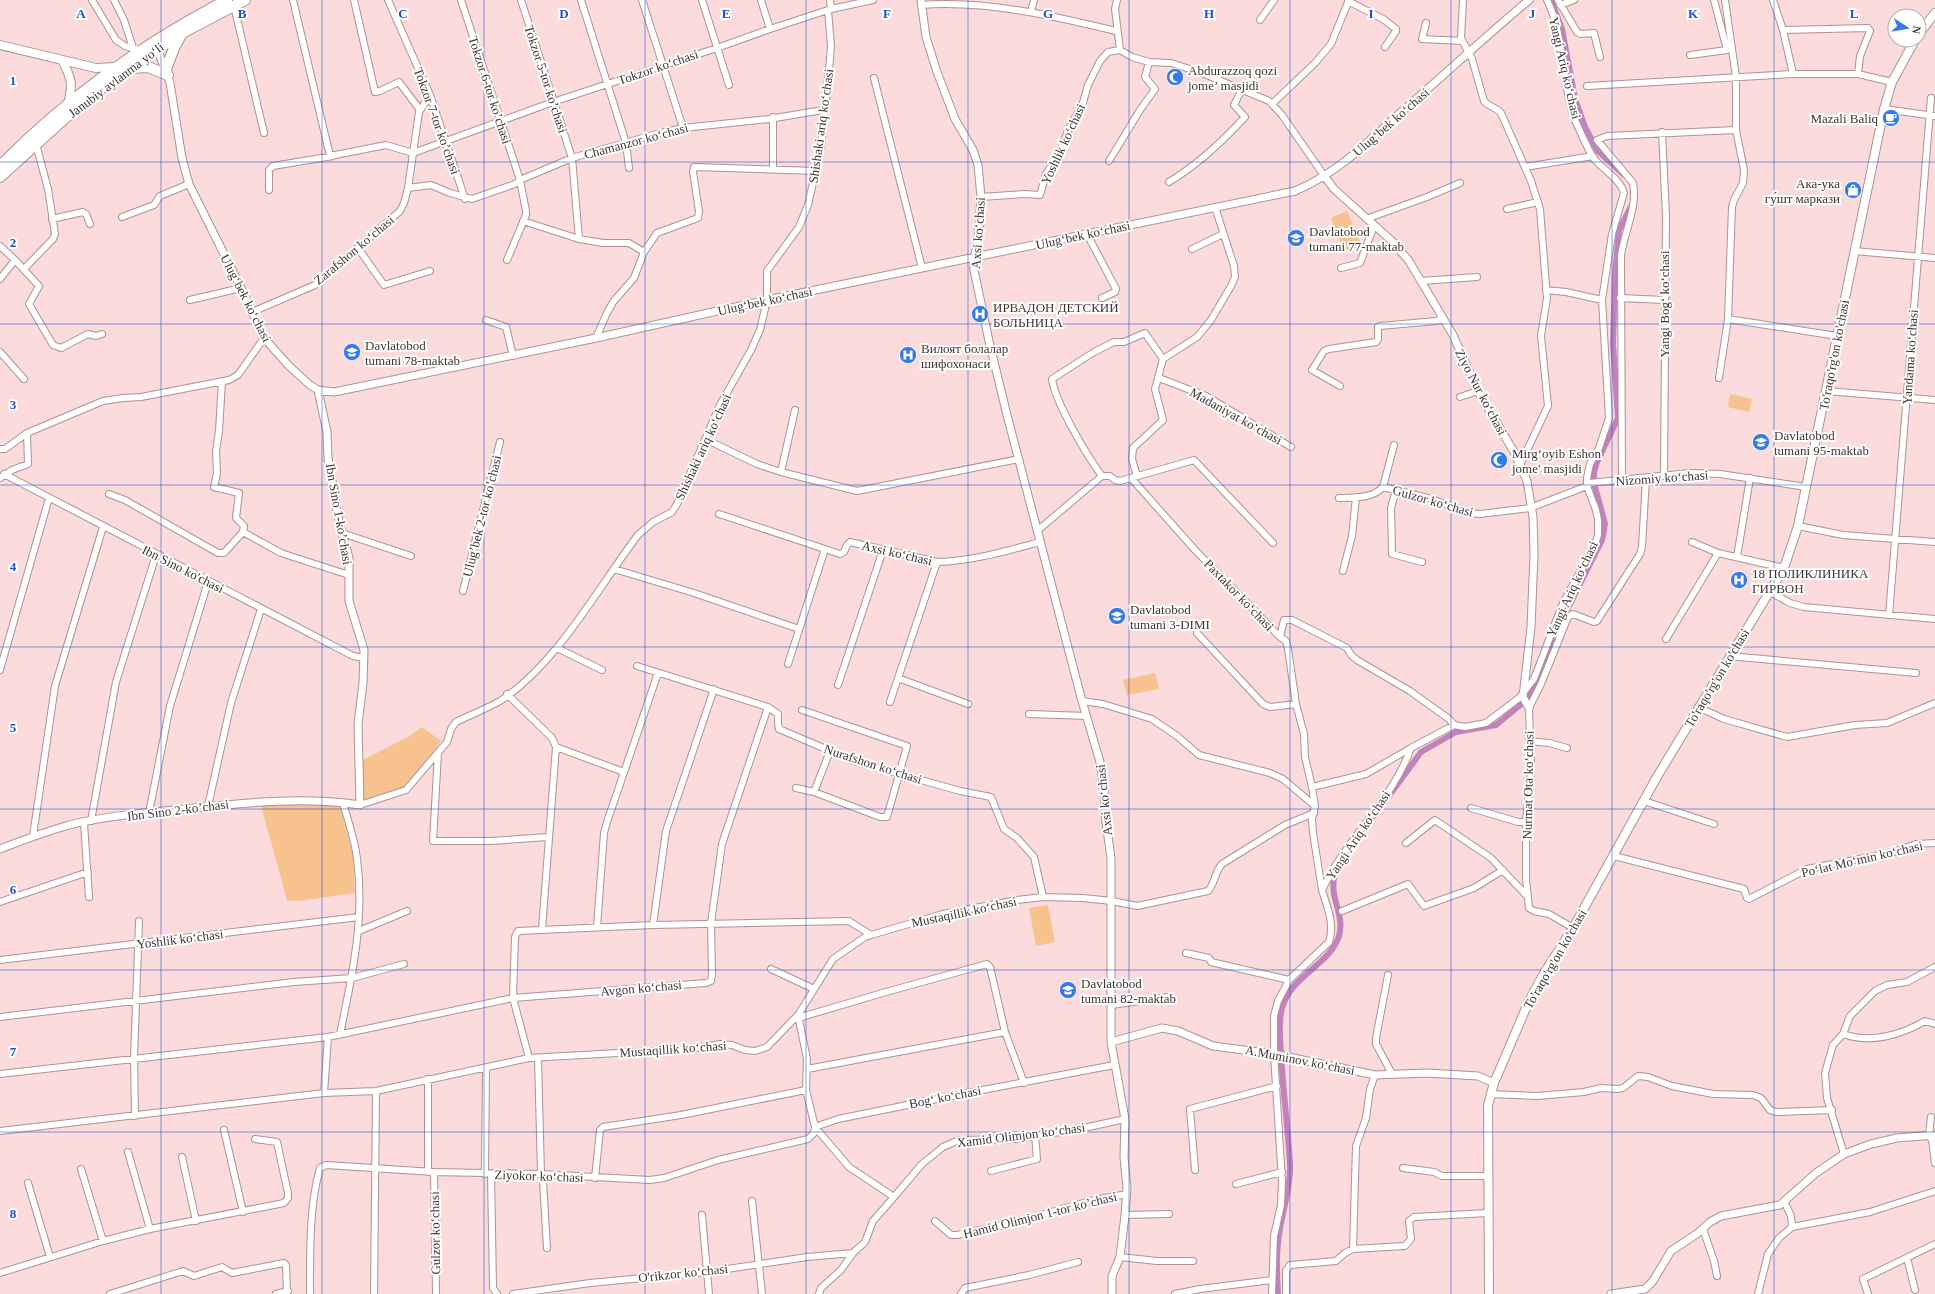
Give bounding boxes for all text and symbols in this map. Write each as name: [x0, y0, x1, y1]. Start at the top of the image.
text: A: [76, 6, 86, 21]
text: B: [238, 6, 247, 21]
text: C: [398, 6, 408, 21]
text: D: [559, 6, 569, 21]
text: E: [722, 6, 730, 21]
text: F: [883, 6, 891, 21]
text: G: [1043, 6, 1053, 21]
text: H: [1204, 6, 1214, 21]
text: I: [1368, 6, 1374, 21]
text: J: [1529, 6, 1536, 21]
text: K: [1688, 6, 1699, 21]
text: L: [1850, 6, 1859, 21]
north arrow: [1887, 8, 1927, 48]
street label: Yangi Ariq koʻchasi: [1546, 16, 1584, 121]
street label: Tokzor 5-tor koʼchasi: [521, 23, 571, 135]
text: N: [1910, 25, 1923, 35]
street label: Tokzor 6-tor koʼchasi: [465, 34, 515, 146]
street label: Janubiy aylanma yoʻli: [65, 39, 167, 121]
street label: Tokzor koʻchasi: [616, 46, 700, 88]
place label: Abdurazzoq qozi jome’ masjidi: [1187, 63, 1278, 93]
street label: Tokzor 7-tor koʼchasi: [411, 66, 463, 177]
street label: Shishaki ariq koʻchasi: [806, 67, 837, 184]
mosque icon: Abdurazzoq qozi jome’ masjidi: [1165, 67, 1185, 87]
text: 1: [10, 73, 16, 88]
street label: Ulugʻbek koʻchasi: [1350, 84, 1433, 159]
street label: Yoshlik koʻchasi: [1038, 101, 1088, 187]
cafe icon: Mazali Baliq: [1881, 108, 1901, 128]
place label: Mazali Baliq: [1810, 111, 1878, 126]
street label: Chamanzor koʻchasi: [582, 120, 690, 162]
place label: Ака-ука гу́шт маркази: [1765, 176, 1840, 206]
shop icon: Ака-ука гу́шт маркази: [1843, 180, 1863, 200]
street label: Axsi koʻchasi: [968, 196, 988, 269]
street label: Zarafshon koʻchasi: [311, 212, 397, 288]
street label: Ulugʻbek koʻchasi: [1034, 218, 1132, 252]
place label: Davlatobod tumani 77-maktab: [1309, 224, 1404, 254]
school or university icon: Davlatobod tumani 77-maktab: [1286, 228, 1306, 248]
text: 2: [10, 235, 16, 250]
street label: Yangi Bogʻ koʻchasi: [1657, 250, 1672, 358]
street label: Ulugʻbek koʻchasi: [217, 252, 275, 345]
street label: Ulugʻbek koʻchasi: [716, 284, 814, 318]
street label: To'raqo'rg'on ko'chasi: [1816, 298, 1852, 412]
place label: ИРВАДОН ДЕТСКИЙ БОЛЬНИЦА: [993, 300, 1119, 330]
hospital icon: ИРВАДОН ДЕТСКИЙ БОЛЬНИЦА: [970, 304, 990, 324]
street label: Yandama koʻchasi: [1899, 308, 1921, 405]
place label: Davlatobod tumani 78-maktab: [365, 338, 460, 368]
place label: Вилоят болалар шифохонаси: [921, 341, 1008, 371]
school or university icon: Davlatobod tumani 78-maktab: [342, 342, 362, 362]
hospital icon: Вилоят болалар шифохонаси: [898, 345, 918, 365]
street label: Ziyo Nur koʻchasi: [1452, 346, 1510, 438]
street label: Madaniyat koʻchasi: [1187, 384, 1285, 448]
street label: Shishaki ariq koʻchasi: [672, 391, 734, 503]
text: 3: [10, 397, 17, 412]
place label: Davlatobod tumani 95-maktab: [1774, 428, 1869, 458]
school or university icon: Davlatobod tumani 95-maktab: [1751, 432, 1771, 452]
place label: Mirg‘oyib Eshon jome' masjidi: [1511, 446, 1601, 476]
mosque icon: Mirg‘oyib Eshon jome' masjidi: [1489, 450, 1509, 470]
street label: Ulugʼbek 2-tor koʼchasi: [460, 453, 504, 578]
street label: Ibn Sino 1-koʼchasi: [323, 462, 355, 566]
street label: Nizomiy koʻchasi: [1615, 467, 1709, 489]
street label: Gulzor koʻchasi: [1391, 482, 1476, 520]
street label: Axsi koʻchasi: [860, 538, 934, 568]
street label: Yangi Ariq koʻchasi: [1543, 538, 1601, 639]
street label: Ibn Sino ko'chasi: [140, 542, 227, 596]
street label: Paxtakor koʻchasi: [1201, 556, 1277, 634]
text: 4: [10, 559, 17, 574]
place label: 18 ПОЛИКЛИНИКА ГИРВОН: [1752, 566, 1869, 596]
hospital icon: 18 ПОЛИКЛИНИКА ГИРВОН: [1729, 570, 1749, 590]
place label: Davlatobod tumani 3-DIMI: [1130, 602, 1210, 632]
school or university icon: Davlatobod tumani 3-DIMI: [1107, 606, 1127, 626]
street label: To'raqo'rg'on ko'chasi: [1682, 626, 1753, 730]
text: 5: [10, 720, 17, 735]
street label: Nurmat Ota koʻchasi: [1520, 730, 1536, 840]
street label: Nurafshon koʻchasi: [822, 741, 924, 787]
street label: Axsi koʻchasi: [1093, 763, 1115, 837]
street label: Yangi Ariq koʻchasi: [1323, 787, 1394, 882]
street label: Ibn Sino 2-koʼchasi: [126, 796, 230, 824]
street label: Poʻlat Moʻmin koʻchasi: [1800, 838, 1925, 880]
text: 6: [10, 882, 17, 897]
street label: Mustaqillik koʻchasi: [910, 893, 1018, 930]
street label: To'raqo'rg'on ko'chasi: [1520, 906, 1590, 1011]
street label: Yoshlik koʻchasi: [136, 926, 225, 952]
place label: Davlatobod tumani 82-maktab: [1081, 976, 1176, 1006]
street label: Avgon koʻchasi: [600, 977, 683, 999]
school or university icon: Davlatobod tumani 82-maktab: [1058, 980, 1078, 1000]
street label: Mustaqillik koʻchasi: [619, 1038, 727, 1060]
street label: A.Muminov koʻchasi: [1244, 1042, 1356, 1078]
text: 7: [10, 1044, 17, 1059]
street label: Bogʻ koʻchasi: [908, 1083, 983, 1111]
street label: Xamid Olimjon koʻchasi: [956, 1120, 1086, 1150]
street label: Ziyokor koʻchasi: [494, 1167, 584, 1185]
street label: Hamid Olimjon 1-tor koʼchasi: [962, 1189, 1119, 1241]
street label: Gulzor koʻchasi: [427, 1191, 443, 1275]
text: 8: [10, 1206, 17, 1221]
street label: O'rikzor koʻchasi: [637, 1261, 729, 1285]

